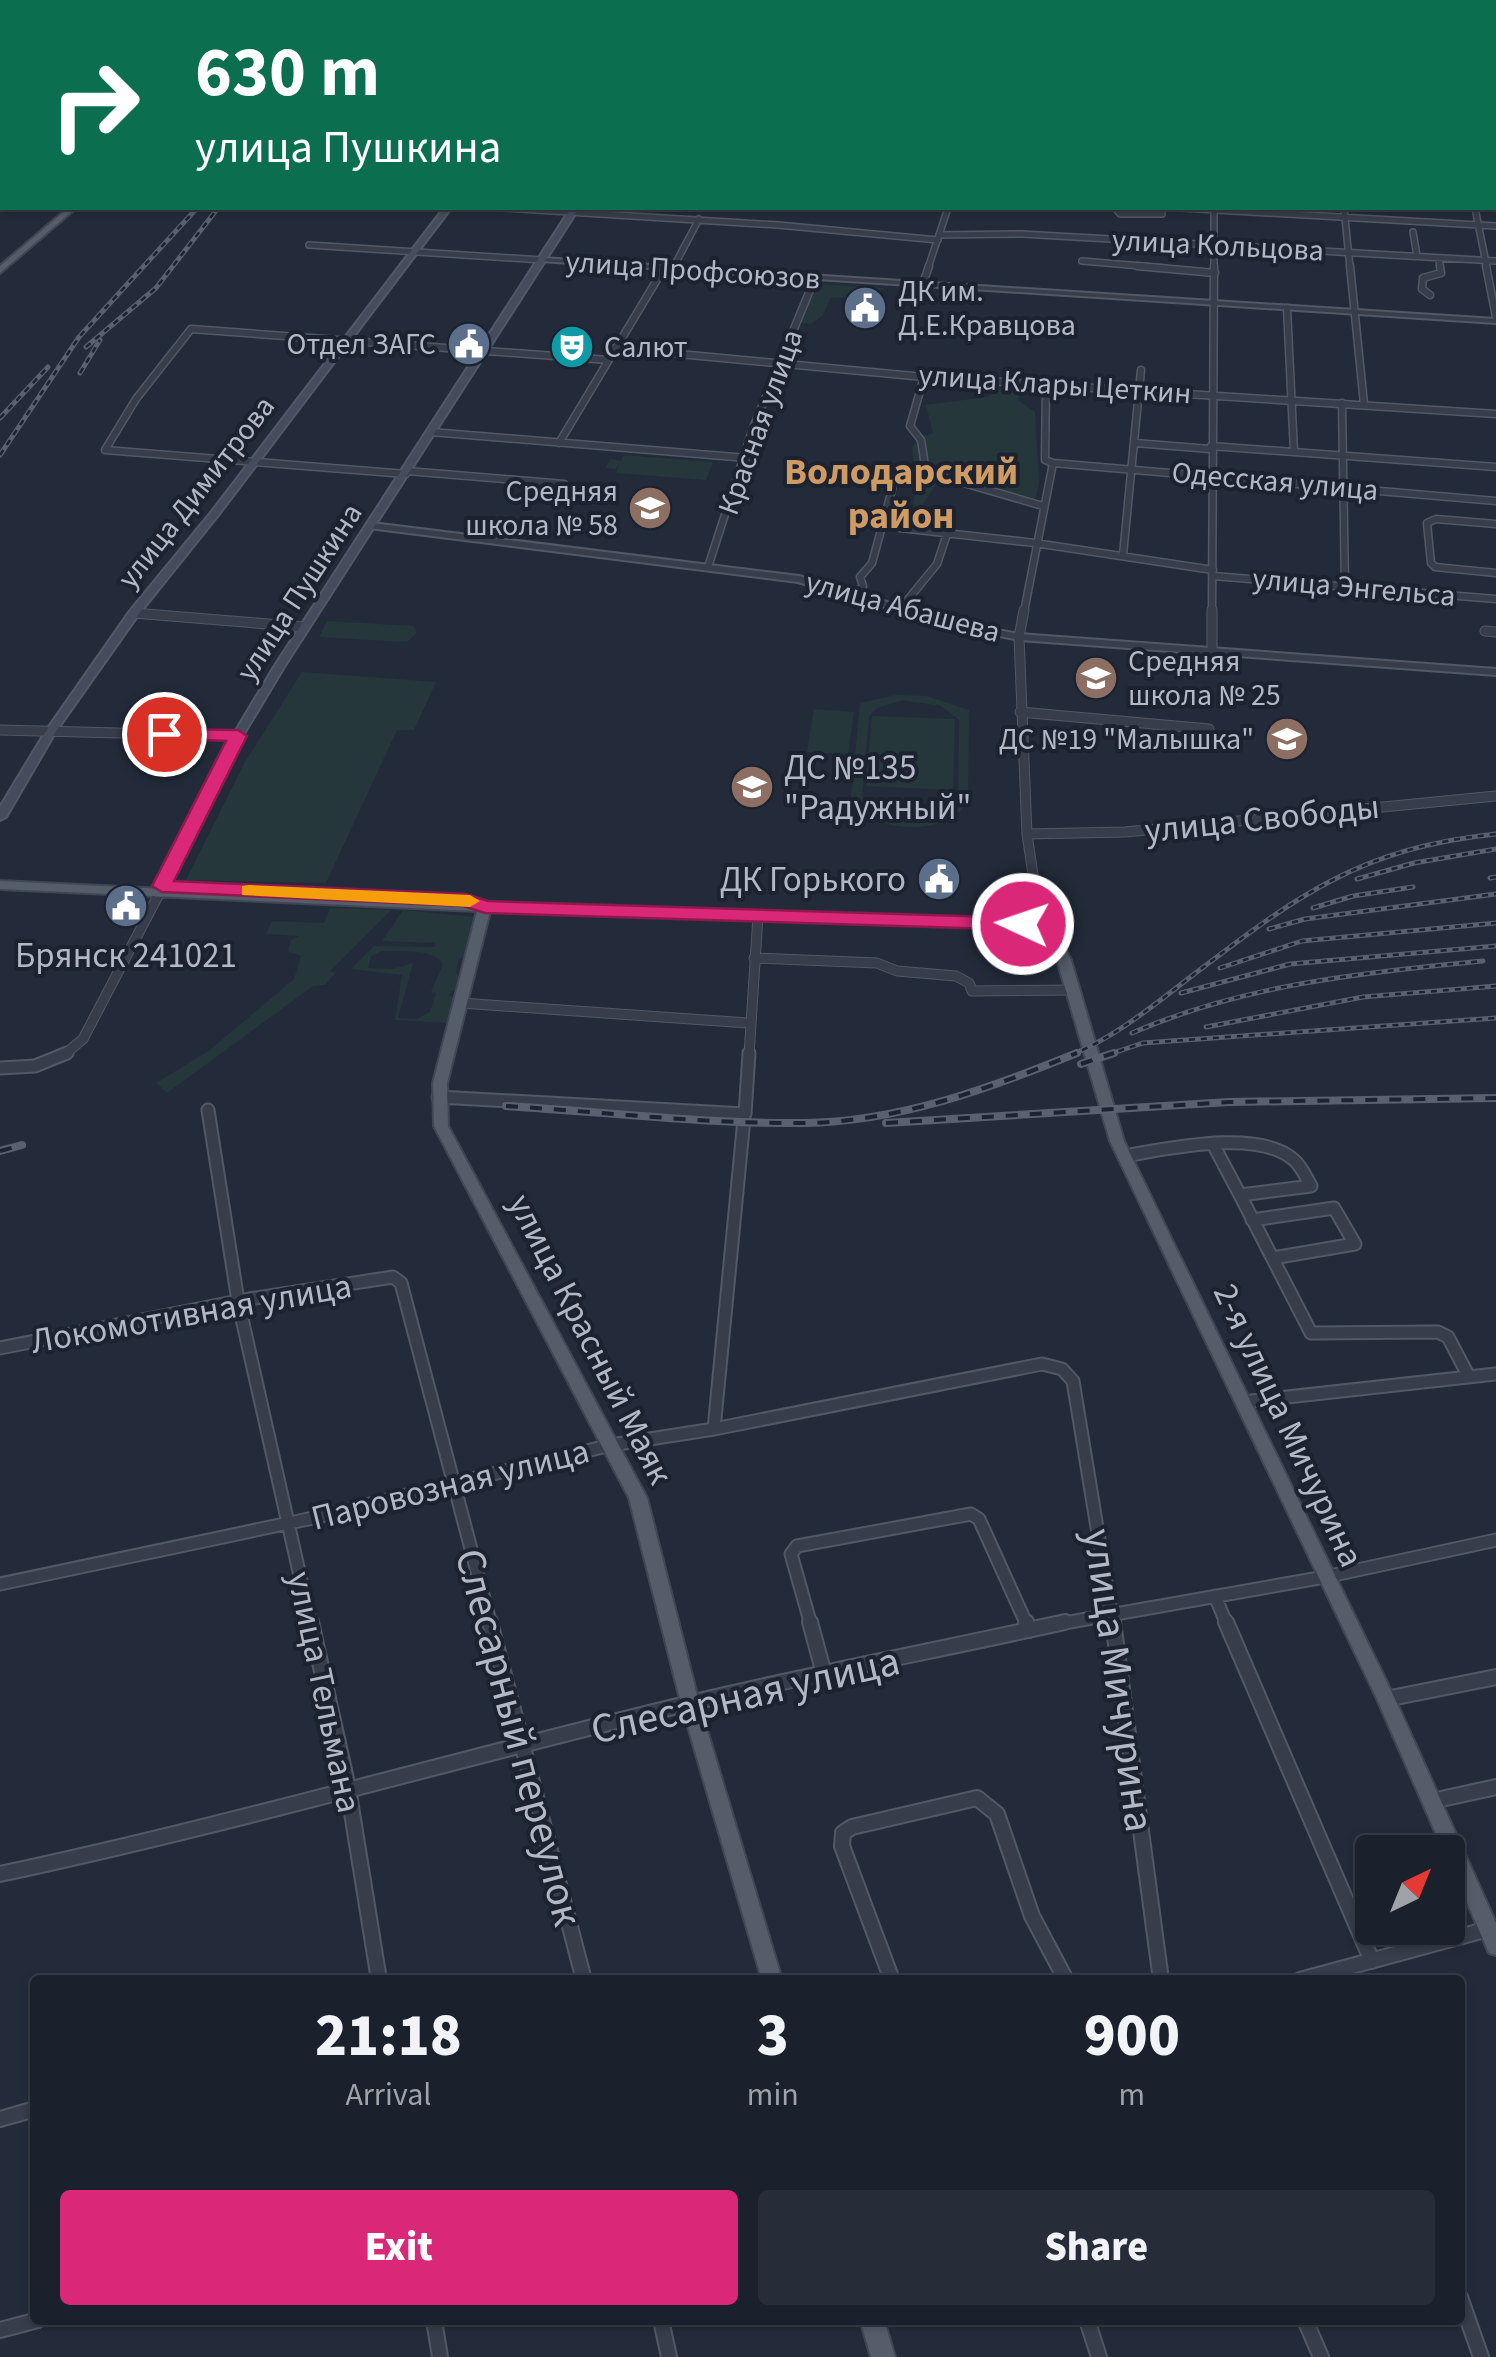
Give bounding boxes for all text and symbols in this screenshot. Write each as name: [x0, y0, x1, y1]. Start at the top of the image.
text: 630 m: [195, 23, 380, 123]
icon: right: [30, 40, 160, 170]
text: улица Пушкина: [195, 116, 501, 180]
street label: улица Кольцова: [1111, 218, 1325, 273]
street label: улица Профсоюзов: [564, 240, 822, 301]
place label: ДК им. Д.Е.Кравцова: [898, 270, 1076, 347]
public building icon: ДК им. Д.Е.Кравцова: [842, 285, 888, 331]
public building icon: Отдел ЗАГС: [446, 321, 492, 367]
place label: Отдел ЗАГС: [287, 323, 436, 366]
street label: Красная улица: [707, 323, 814, 521]
theatre icon: Салют: [549, 324, 595, 370]
place label: Салют: [604, 326, 688, 369]
street label: улица Клары Цеткин: [917, 354, 1193, 415]
street label: улица Димитрова: [107, 387, 285, 598]
district label: Володарский район: [784, 445, 1018, 543]
street label: Одесская улица: [1170, 451, 1380, 512]
place label: Средняя школа № 58: [465, 470, 618, 547]
school or university icon: Средняя школа № 58: [627, 485, 673, 531]
street label: улица Пушкина: [226, 495, 373, 690]
street label: улица Энгельса: [1251, 557, 1457, 618]
street label: улица Абашева: [801, 561, 1005, 654]
place label: Средняя школа № 25: [1128, 640, 1281, 717]
school or university icon: Средняя школа № 25: [1073, 655, 1119, 701]
pin: [122, 692, 207, 777]
icon: arrive: [137, 707, 192, 762]
school or university icon: ДС №19 "Малышка": [1264, 716, 1310, 762]
place label: ДС №19 "Малышка": [999, 718, 1254, 761]
place label: ДС №135 "Радужный": [784, 743, 971, 833]
school or university icon: ДС №135 "Радужный": [729, 764, 775, 810]
street label: улица Свободы: [1142, 782, 1382, 856]
place label: ДК Горького: [720, 855, 906, 905]
public building icon: ДК Горького: [916, 856, 962, 902]
position arrow: [971, 872, 1075, 976]
public building icon: Брянск 241021: [103, 883, 149, 929]
place label: Брянск 241021: [15, 931, 237, 981]
street label: улица Красный Маяк: [495, 1186, 685, 1494]
street label: Локомотивная улица: [27, 1261, 356, 1367]
street label: 2-я улица Мичурина: [1200, 1275, 1376, 1575]
street label: Паровозная улица: [306, 1426, 594, 1544]
street label: улица Мичурина: [1067, 1525, 1169, 1836]
street label: Слесарный переулок: [439, 1542, 597, 1933]
street label: улица Тельмана: [274, 1567, 374, 1817]
street label: Слесарная улица: [585, 1631, 906, 1761]
north arrow: [1355, 1835, 1465, 1945]
map controls: [1355, 1835, 1465, 1945]
text: 21:18: [315, 1994, 462, 2079]
text: 3: [757, 1994, 789, 2079]
text: 900: [1084, 1994, 1180, 2079]
text: Arrival: [345, 2072, 431, 2118]
text: min: [747, 2072, 799, 2118]
text: m: [1119, 2072, 1145, 2118]
button: Exit: [60, 2190, 738, 2305]
button: Share: [758, 2190, 1435, 2305]

